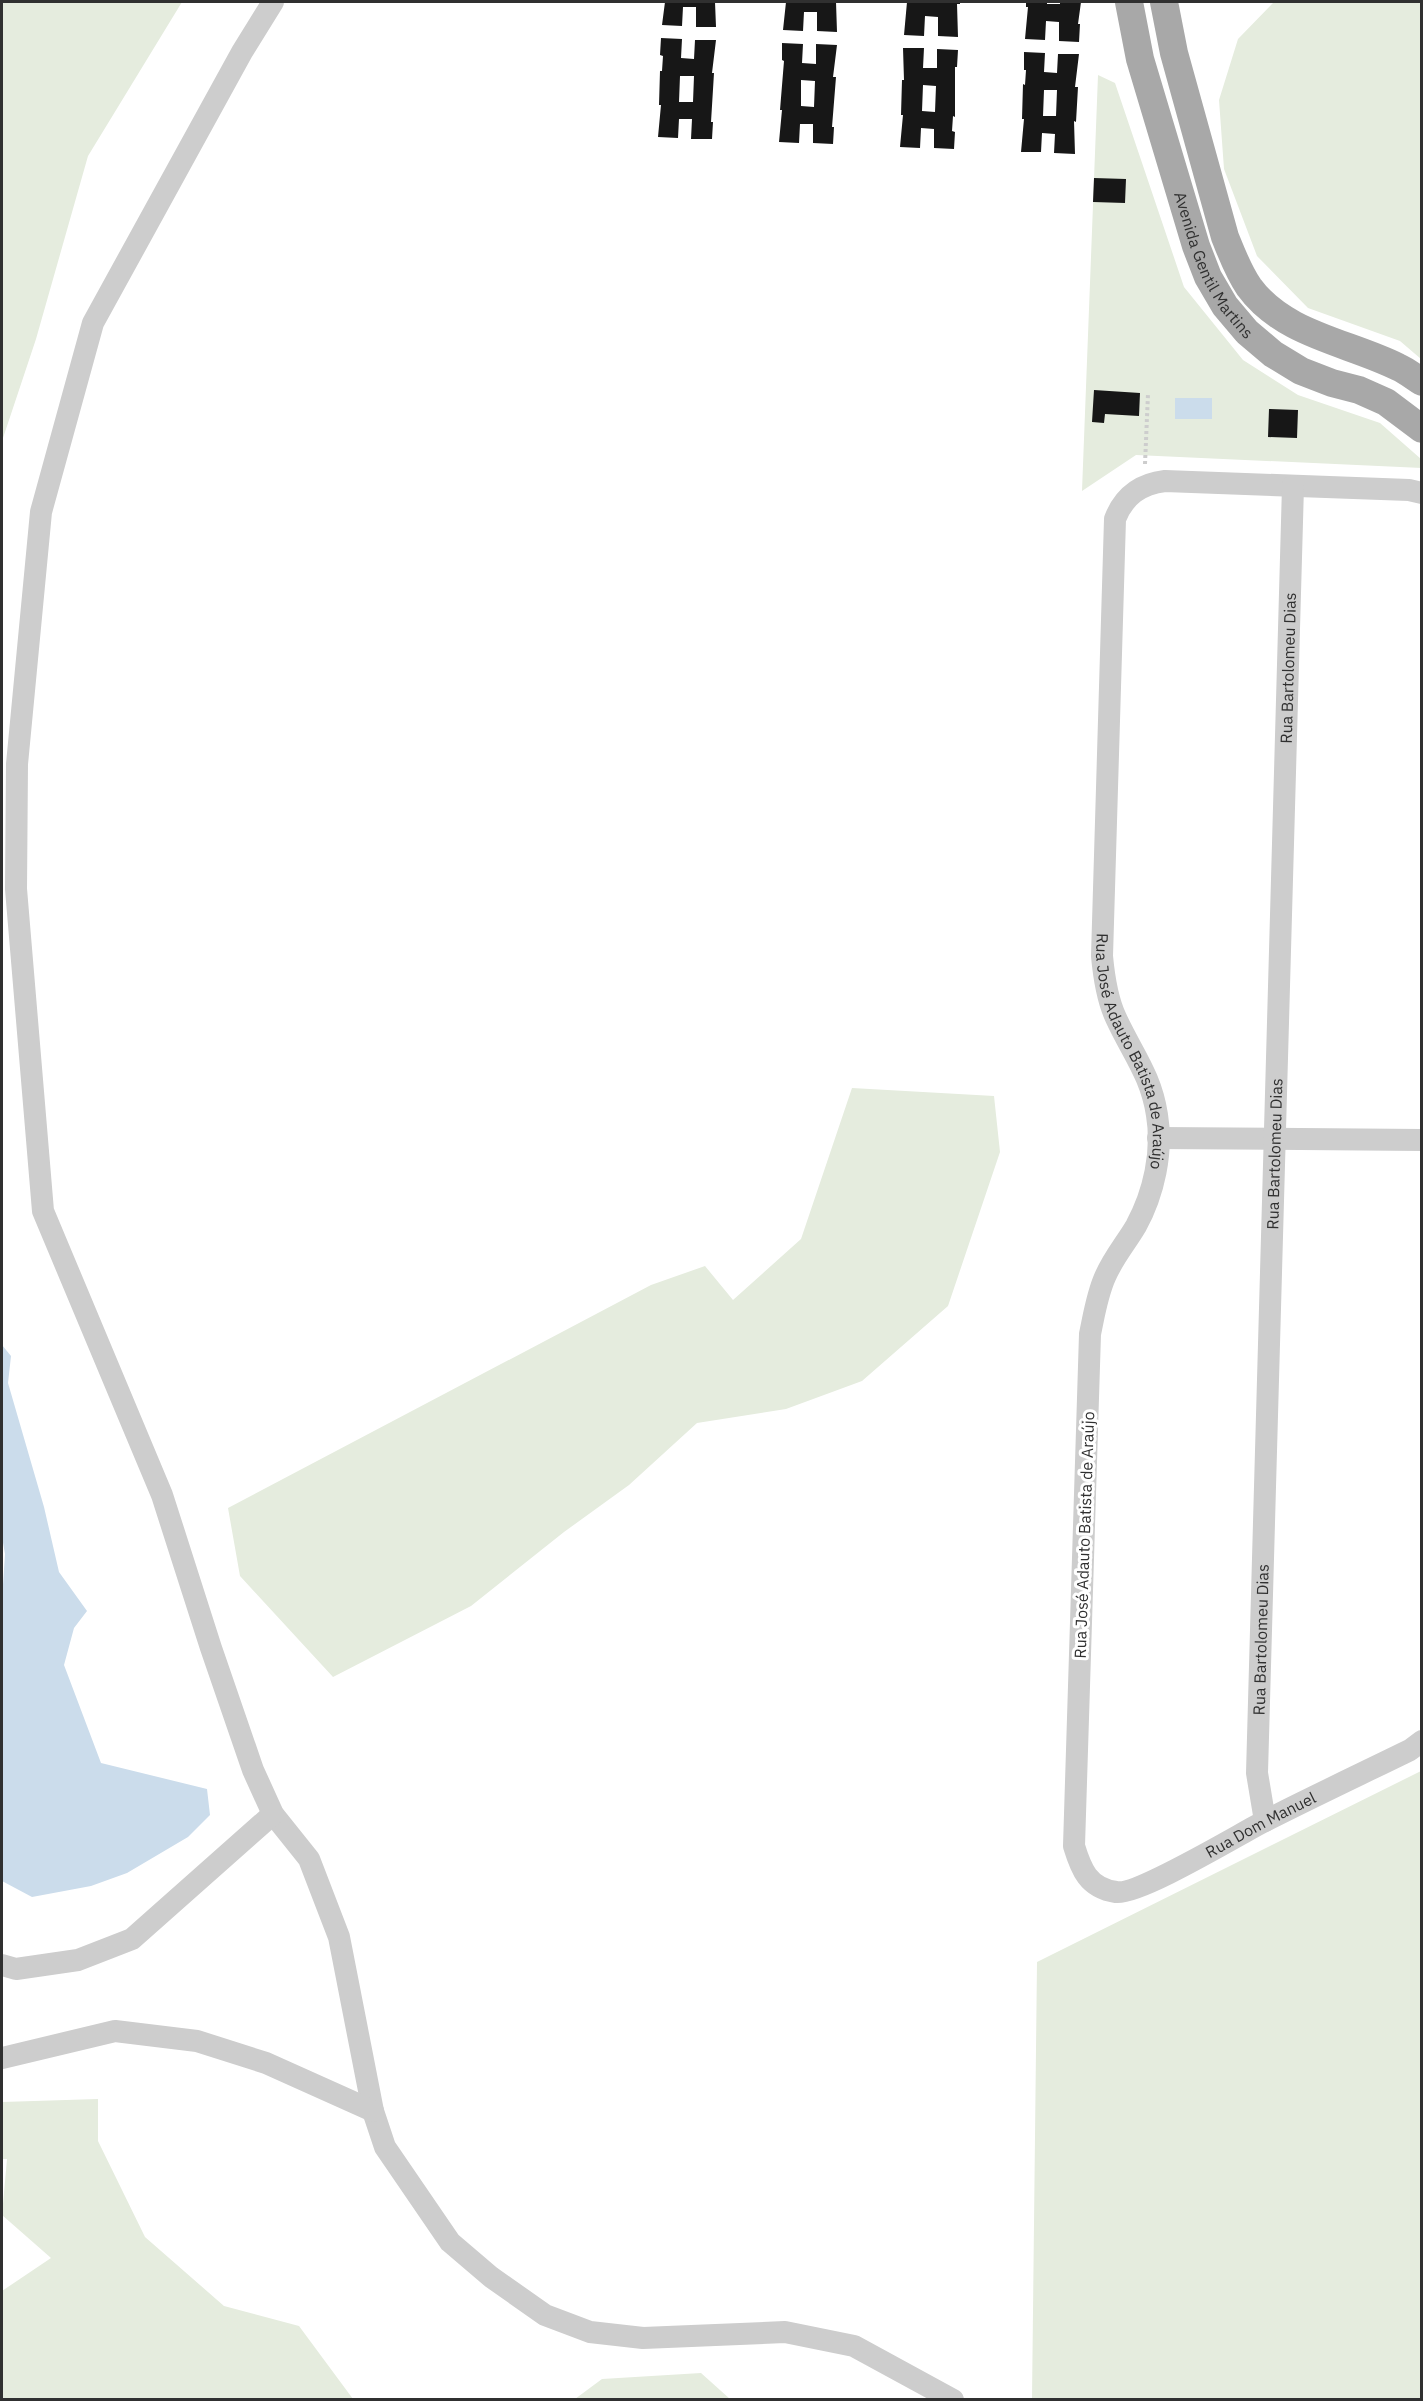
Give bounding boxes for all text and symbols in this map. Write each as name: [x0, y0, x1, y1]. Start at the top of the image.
street label: Avenida Gentil Martins: [1170, 189, 1257, 343]
street label: Rua Bartolomeu Dias: [1276, 592, 1300, 744]
street label: Rua José Adauto Batista de Araújo: [1092, 933, 1169, 1171]
street label: Rua Bartolomeu Dias: [1262, 1078, 1286, 1230]
street label: Rua José Adauto Batista de Araújo: [1070, 1411, 1098, 1659]
street label: Rua Bartolomeu Dias: [1249, 1564, 1273, 1716]
street label: Rua Dom Manuel: [1202, 1787, 1319, 1862]

